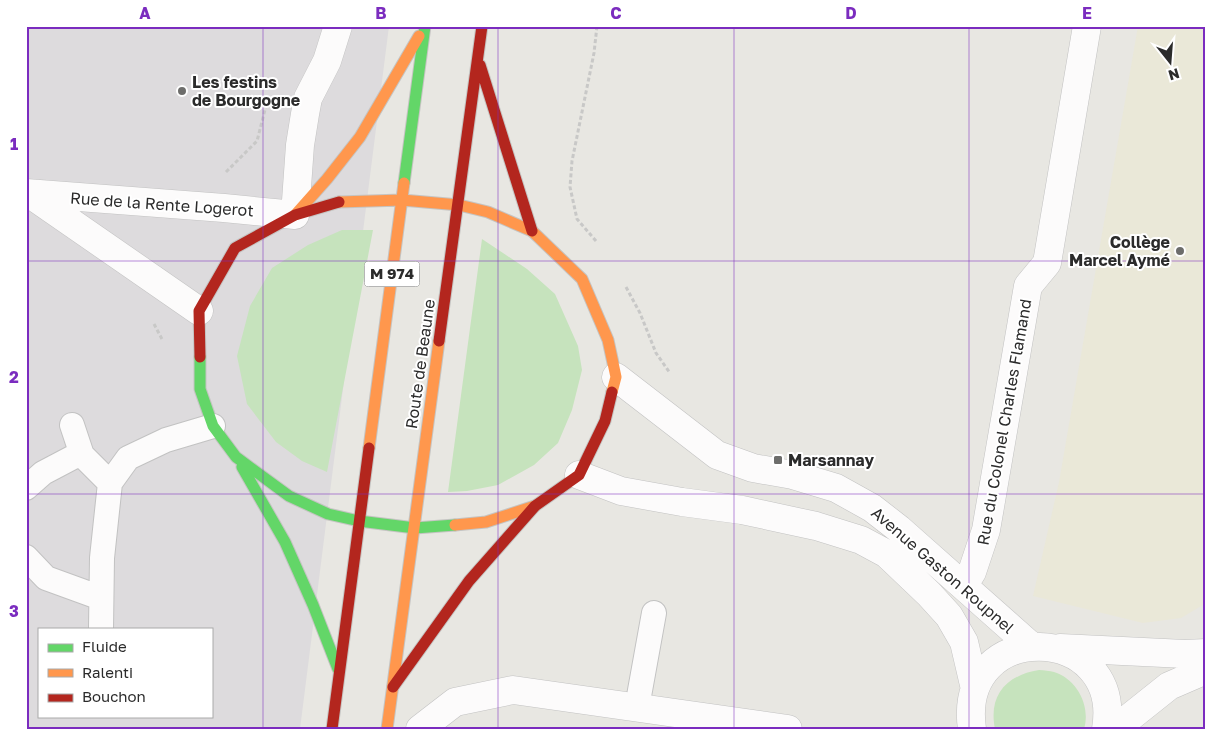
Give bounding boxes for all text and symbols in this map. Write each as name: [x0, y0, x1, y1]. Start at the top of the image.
text: A: [139, 3, 151, 23]
text: B: [375, 3, 387, 23]
text: C: [610, 3, 622, 23]
text: D: [845, 3, 857, 23]
text: E: [1082, 3, 1092, 23]
north arrow: [1144, 38, 1194, 88]
text: N: [1166, 65, 1182, 85]
place label: Les festins de Bourgogne: [192, 72, 300, 110]
marker: Les festins de Bourgogne: [176, 85, 188, 97]
text: 1: [10, 134, 18, 154]
street label: Rue de la Rente Logerot: [70, 188, 254, 220]
place label: Collège Marcel Aymé: [1069, 232, 1170, 270]
marker: Collège Marcel Aymé: [1174, 245, 1186, 257]
road number: M 974: [364, 262, 420, 286]
street label: Rue du Colonel Charles Flamand: [972, 297, 1036, 547]
street label: Route de Beaune: [401, 298, 439, 430]
text: 2: [9, 367, 19, 387]
place label: Marsannay: [788, 450, 874, 470]
marker: Marsannay: [772, 454, 784, 466]
street label: Avenue Gaston Roupnel: [867, 502, 1019, 638]
text: 3: [9, 601, 19, 621]
legend: [38, 628, 212, 718]
text: Fluide: [82, 637, 127, 655]
text: Ralenti: [82, 663, 133, 681]
text: Bouchon: [82, 687, 146, 705]

